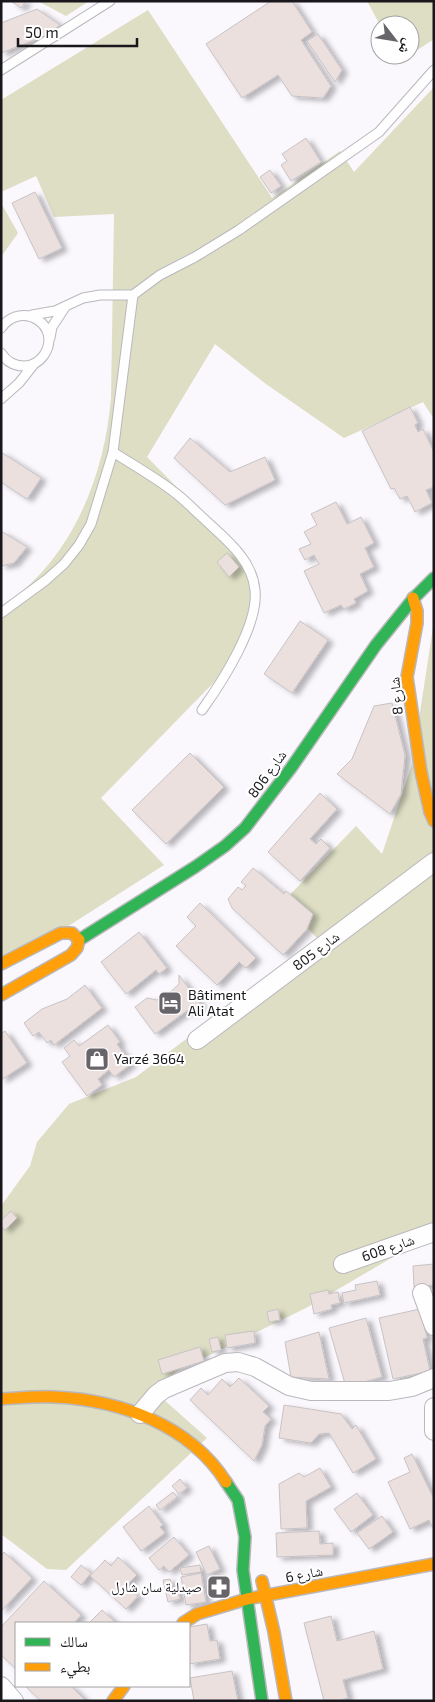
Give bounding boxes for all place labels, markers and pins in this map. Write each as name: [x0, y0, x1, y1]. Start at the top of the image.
place label: Bâtiment Ali Atat: [188, 986, 246, 1019]
hotel icon: Bâtiment Ali Atat: [157, 990, 183, 1016]
shop icon: Yarzé 3664: [84, 1046, 110, 1072]
place label: Yarzé 3664: [114, 1050, 185, 1067]
pharmacy icon: صيدلية سان شارل: [206, 1574, 232, 1600]
place label: صيدلية سان شارل: [111, 1578, 202, 1596]

